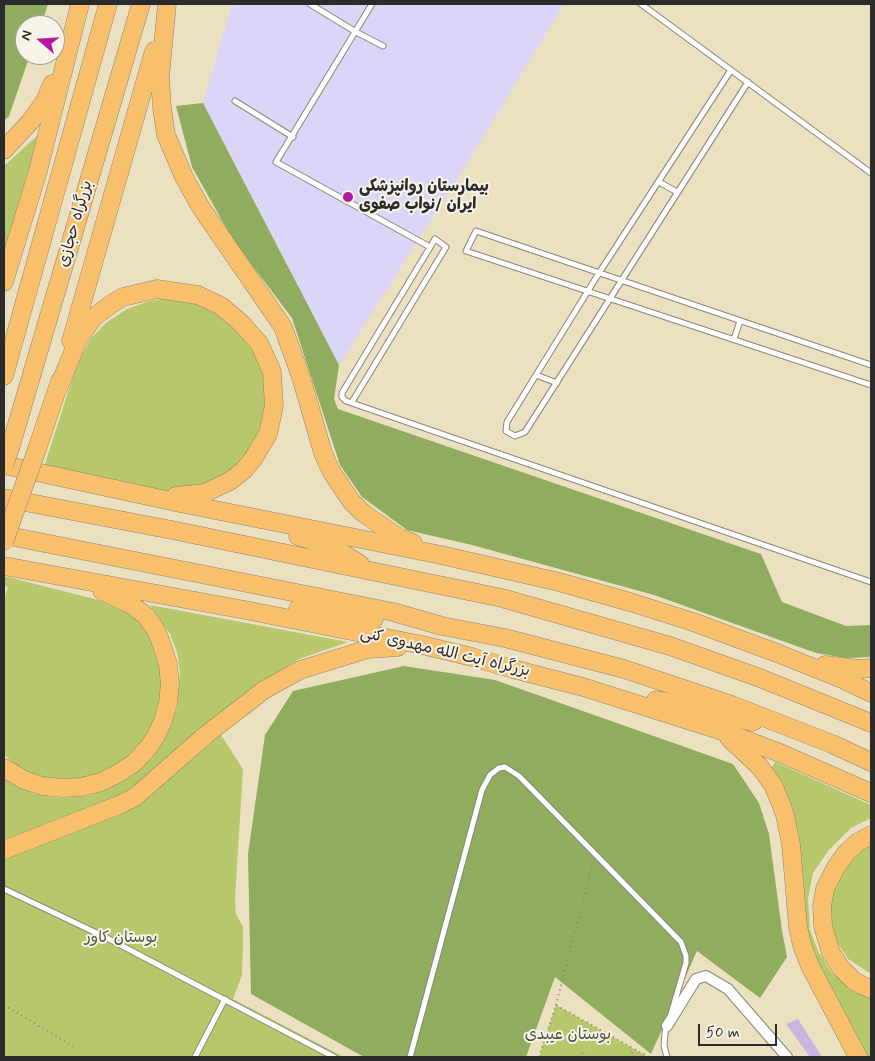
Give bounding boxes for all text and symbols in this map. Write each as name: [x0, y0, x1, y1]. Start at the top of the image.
north arrow: [15, 15, 65, 65]
text: N: [17, 28, 37, 43]
street label: بزرگراه حجازی: [54, 178, 98, 270]
place label: بیمارستان روانپزشکی ایران /نواب صفوی: [359, 178, 489, 216]
marker: بیمارستان روانپزشکی ایران /نواب صفوی: [341, 190, 355, 204]
street label: بزرگراه آیت الله مهدوی کنی: [358, 624, 532, 682]
park label: بوستان کاور: [85, 929, 157, 949]
scale bar: [700, 1014, 779, 1046]
text: 50 m: [706, 1023, 740, 1043]
park label: بوستان عیبدی: [525, 1026, 611, 1046]

